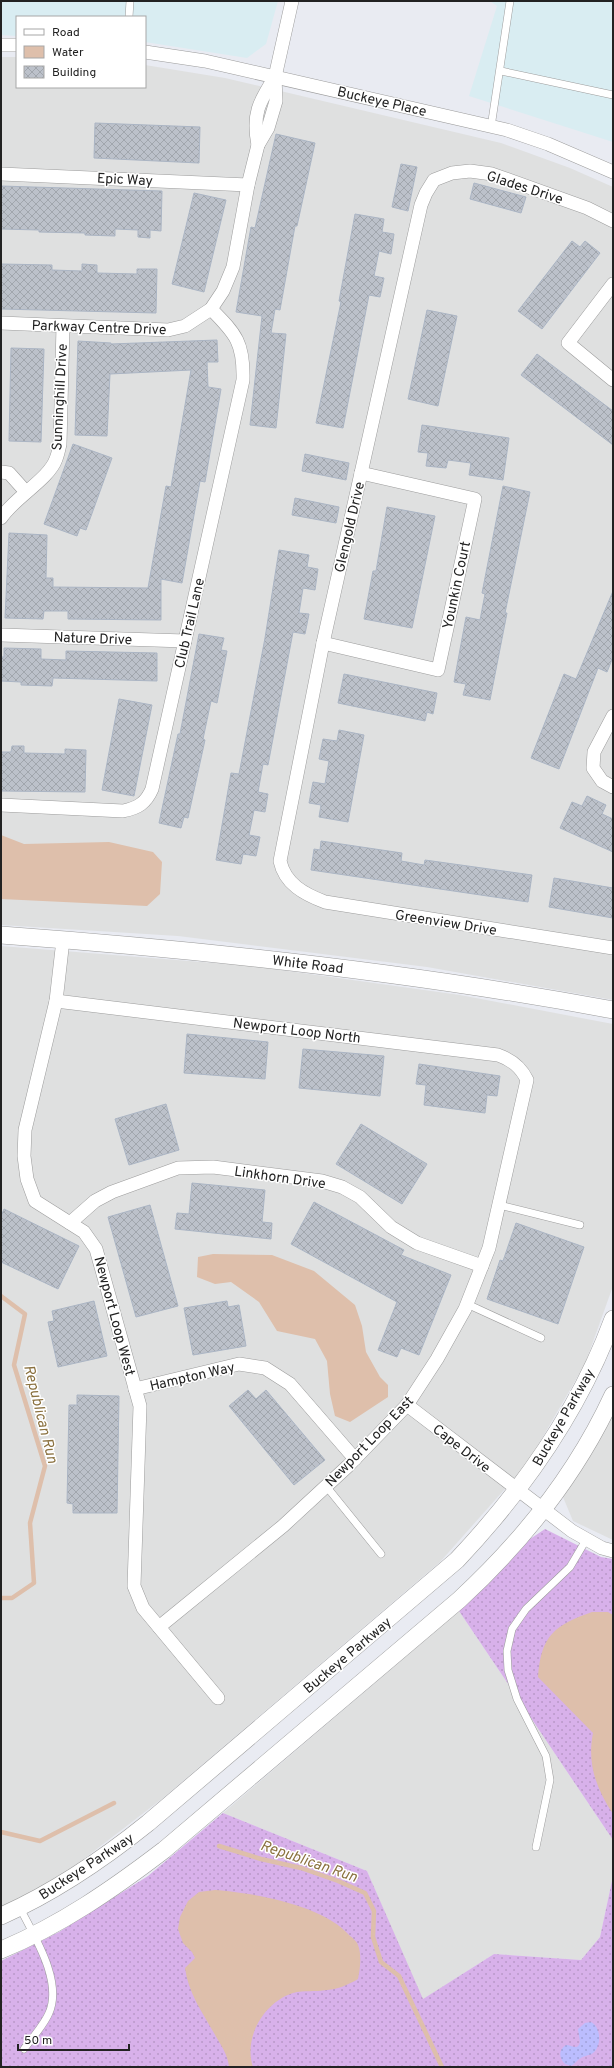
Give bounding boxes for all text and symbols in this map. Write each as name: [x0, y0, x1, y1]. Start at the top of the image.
legend: [16, 16, 146, 88]
text: Road: [52, 25, 80, 41]
text: Water: [52, 45, 84, 61]
text: Building: [52, 65, 96, 81]
street label: Buckeye Place: [335, 84, 428, 121]
street label: Glades Drive: [484, 168, 565, 209]
street label: Epic Way: [97, 171, 153, 190]
street label: Parkway Centre Drive: [31, 318, 167, 339]
street label: Sunninghill Drive: [49, 343, 72, 451]
street label: Glengold Drive: [332, 480, 369, 574]
street label: Younkin Court: [440, 540, 475, 631]
street label: Club Trail Lane: [172, 577, 209, 670]
street label: Nature Drive: [53, 630, 133, 649]
street label: Greenview Drive: [394, 907, 498, 940]
street label: White Road: [271, 953, 344, 978]
street label: Newport Loop North: [232, 1015, 362, 1048]
street label: Linkhorn Drive: [233, 1164, 327, 1193]
street label: Newport Loop West: [89, 1255, 138, 1378]
street label: Hampton Way: [148, 1359, 236, 1395]
water label: Republican Run: [18, 1363, 61, 1466]
street label: Buckeye Parkway: [530, 1366, 599, 1470]
street label: Newport Loop East: [322, 1393, 418, 1491]
street label: Cape Drive: [429, 1421, 493, 1477]
street label: Buckeye Parkway: [300, 1614, 395, 1698]
street label: Buckeye Parkway: [36, 1830, 137, 1904]
water label: Republican Run: [258, 1837, 359, 1888]
scale bar: [18, 2026, 129, 2052]
text: 50 m: [24, 2033, 52, 2049]

